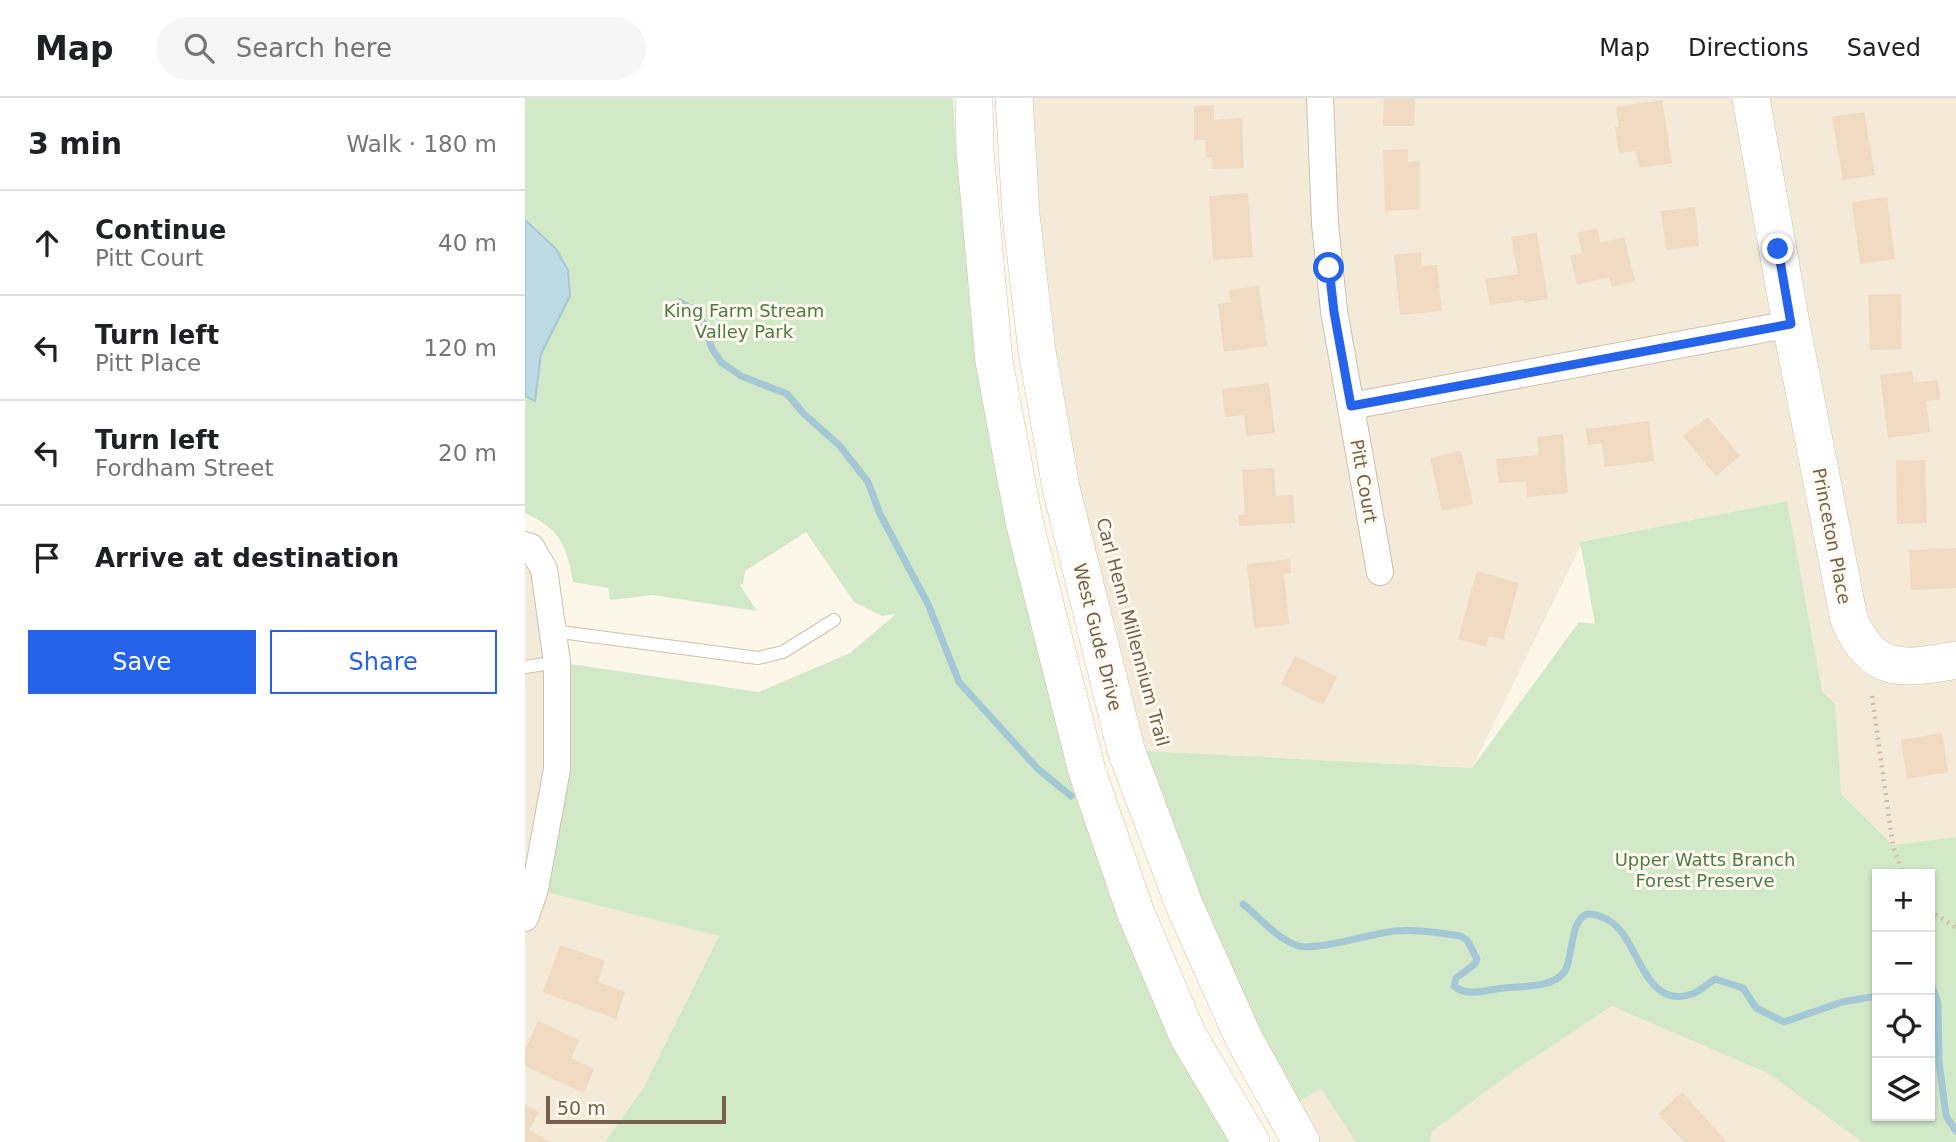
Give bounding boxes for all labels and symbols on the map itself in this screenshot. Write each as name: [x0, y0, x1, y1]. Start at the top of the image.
route end: [1762, 233, 1793, 264]
route start: [1313, 252, 1344, 283]
park label: King Farm Stream Valley Park: [664, 300, 824, 342]
street label: Pitt Court: [1346, 437, 1382, 525]
street label: Princeton Place: [1808, 466, 1856, 606]
street label: Carl Henn Millennium Trail: [1092, 515, 1174, 749]
street label: West Gude Drive: [1069, 561, 1127, 713]
park label: Upper Watts Branch Forest Preserve: [1615, 849, 1795, 891]
scale bar: [546, 1093, 726, 1125]

